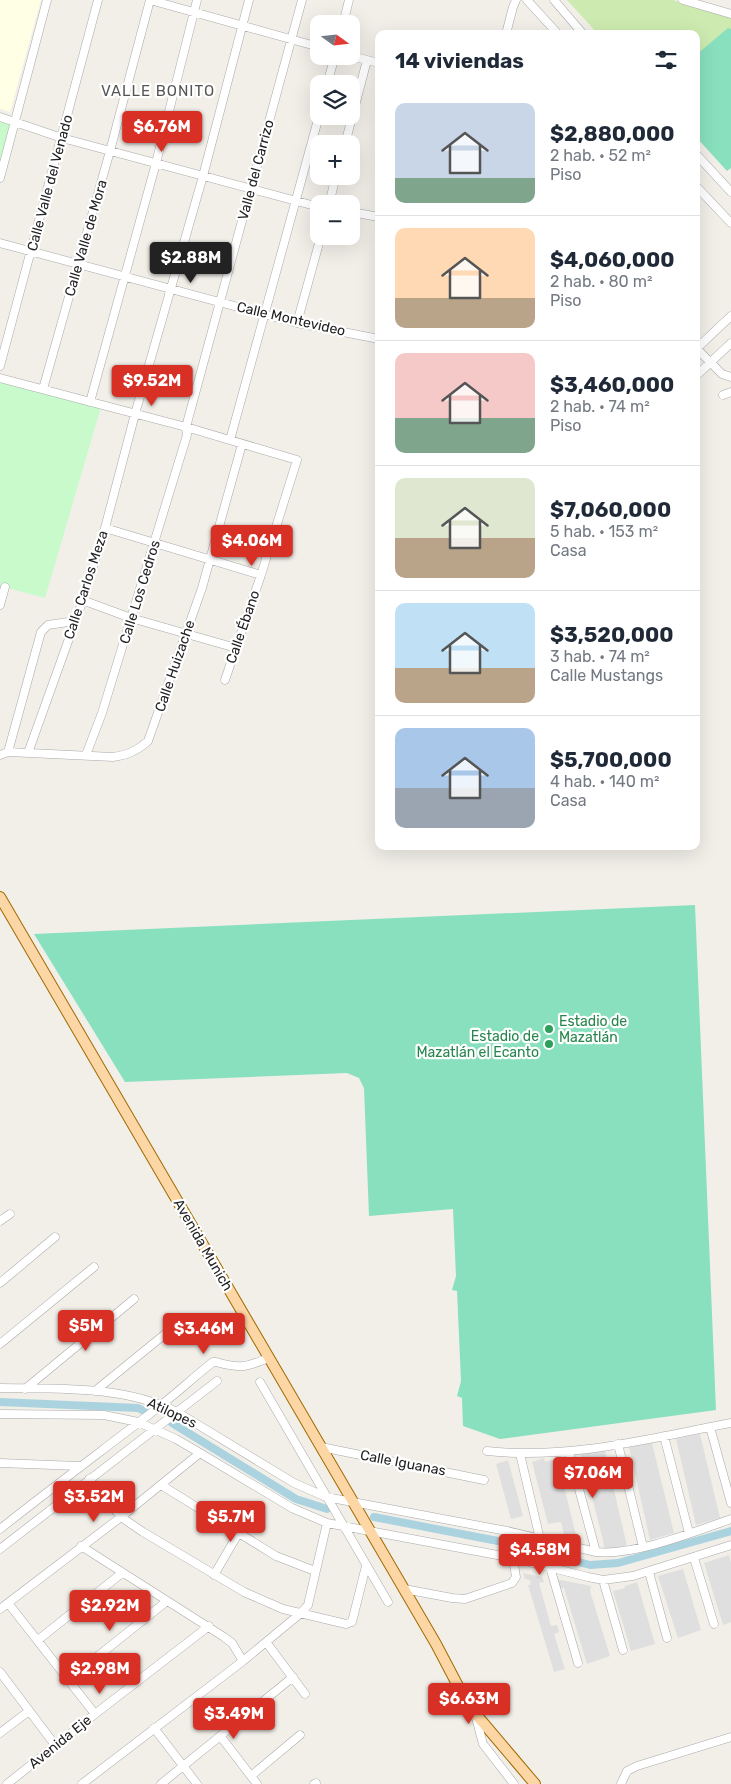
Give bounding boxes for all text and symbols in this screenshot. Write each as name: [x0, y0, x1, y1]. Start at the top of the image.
north arrow: [310, 15, 360, 65]
map controls: [310, 15, 360, 245]
icon: filters: [652, 46, 680, 74]
text: 14 viviendas: [395, 48, 524, 73]
button: layers: [310, 75, 360, 125]
district label: VALLE BONITO: [101, 82, 215, 100]
pin: $6.76M: [121, 110, 203, 153]
street label: Calle Valle del Venado: [24, 113, 76, 253]
text: $6.76M: [133, 117, 191, 136]
street label: Valle del Carrizo: [234, 118, 278, 222]
text: $2,880,000: [550, 121, 675, 146]
icon: home: [435, 123, 495, 183]
button: +: [310, 135, 360, 185]
text: 2 hab. · 52 m²: [550, 146, 651, 165]
text: Piso: [550, 165, 582, 184]
street label: Calle Valle de Mora: [61, 178, 111, 298]
button: −: [310, 195, 360, 245]
pin: $2.88M: [150, 242, 232, 284]
text: $4,060,000: [550, 247, 675, 272]
text: $2.88M: [161, 248, 221, 267]
icon: home: [435, 248, 495, 308]
text: 2 hab. · 80 m²: [550, 272, 652, 291]
text: Piso: [550, 291, 582, 310]
street label: Calle Montevideo: [235, 298, 347, 340]
pin: $9.52M: [111, 364, 193, 407]
text: $9.52M: [123, 371, 181, 390]
text: $3,460,000: [550, 372, 674, 397]
icon: home: [435, 373, 495, 433]
text: 2 hab. · 74 m²: [550, 397, 650, 416]
text: Piso: [550, 416, 582, 435]
text: $7,060,000: [550, 497, 671, 522]
icon: home: [435, 498, 495, 558]
text: 5 hab. · 153 m²: [550, 522, 658, 541]
pin: $4.06M: [211, 524, 293, 567]
street label: Calle Carlos Meza: [60, 528, 112, 642]
text: $4.06M: [222, 531, 282, 550]
street label: Calle Los Cedros: [116, 538, 164, 646]
text: Casa: [550, 541, 586, 560]
street label: Calle Ébano: [222, 588, 263, 666]
street label: Calle Huizache: [151, 618, 199, 714]
text: $3,520,000: [550, 622, 674, 647]
icon: home: [435, 623, 495, 683]
text: 3 hab. · 74 m²: [550, 647, 650, 666]
text: Calle Mustangs: [550, 666, 663, 685]
text: $5,700,000: [550, 747, 672, 772]
icon: home: [435, 748, 495, 808]
text: 4 hab. · 140 m²: [550, 772, 660, 791]
text: Casa: [550, 791, 586, 810]
place label: Estadio de Mazatlán: [559, 1013, 627, 1046]
marker: Estadio de Mazatlán: [543, 1023, 555, 1035]
place label: Estadio de Mazatlán el Ecanto: [416, 1028, 539, 1061]
marker: Estadio de Mazatlán el Ecanto: [543, 1038, 555, 1050]
street label: Avenida Munich: [170, 1196, 236, 1294]
pin: $5M: [62, 1310, 110, 1352]
pin: $3.46M: [163, 1312, 245, 1355]
text: $5M: [69, 1316, 103, 1335]
text: $3.46M: [174, 1319, 234, 1338]
street label: Atilopes: [145, 1394, 199, 1432]
street label: Calle Iguanas: [359, 1446, 447, 1480]
pin: $7.06M: [552, 1456, 634, 1499]
text: $7.06M: [564, 1463, 622, 1482]
pin: $3.52M: [53, 1480, 135, 1523]
text: $3.52M: [64, 1487, 124, 1506]
pin: $5.7M: [196, 1500, 266, 1543]
text: $5.7M: [207, 1507, 255, 1526]
pin: $4.58M: [499, 1534, 581, 1576]
text: $4.58M: [510, 1540, 570, 1559]
pin: $2.92M: [69, 1590, 151, 1632]
text: $2.92M: [81, 1596, 139, 1615]
pin: $2.98M: [59, 1652, 141, 1695]
text: $2.98M: [70, 1659, 130, 1678]
pin: $6.63M: [428, 1682, 510, 1725]
text: $6.63M: [439, 1689, 499, 1708]
pin: $3.49M: [193, 1698, 275, 1740]
text: $3.49M: [204, 1704, 264, 1723]
street label: Avenida Eje: [25, 1711, 95, 1772]

